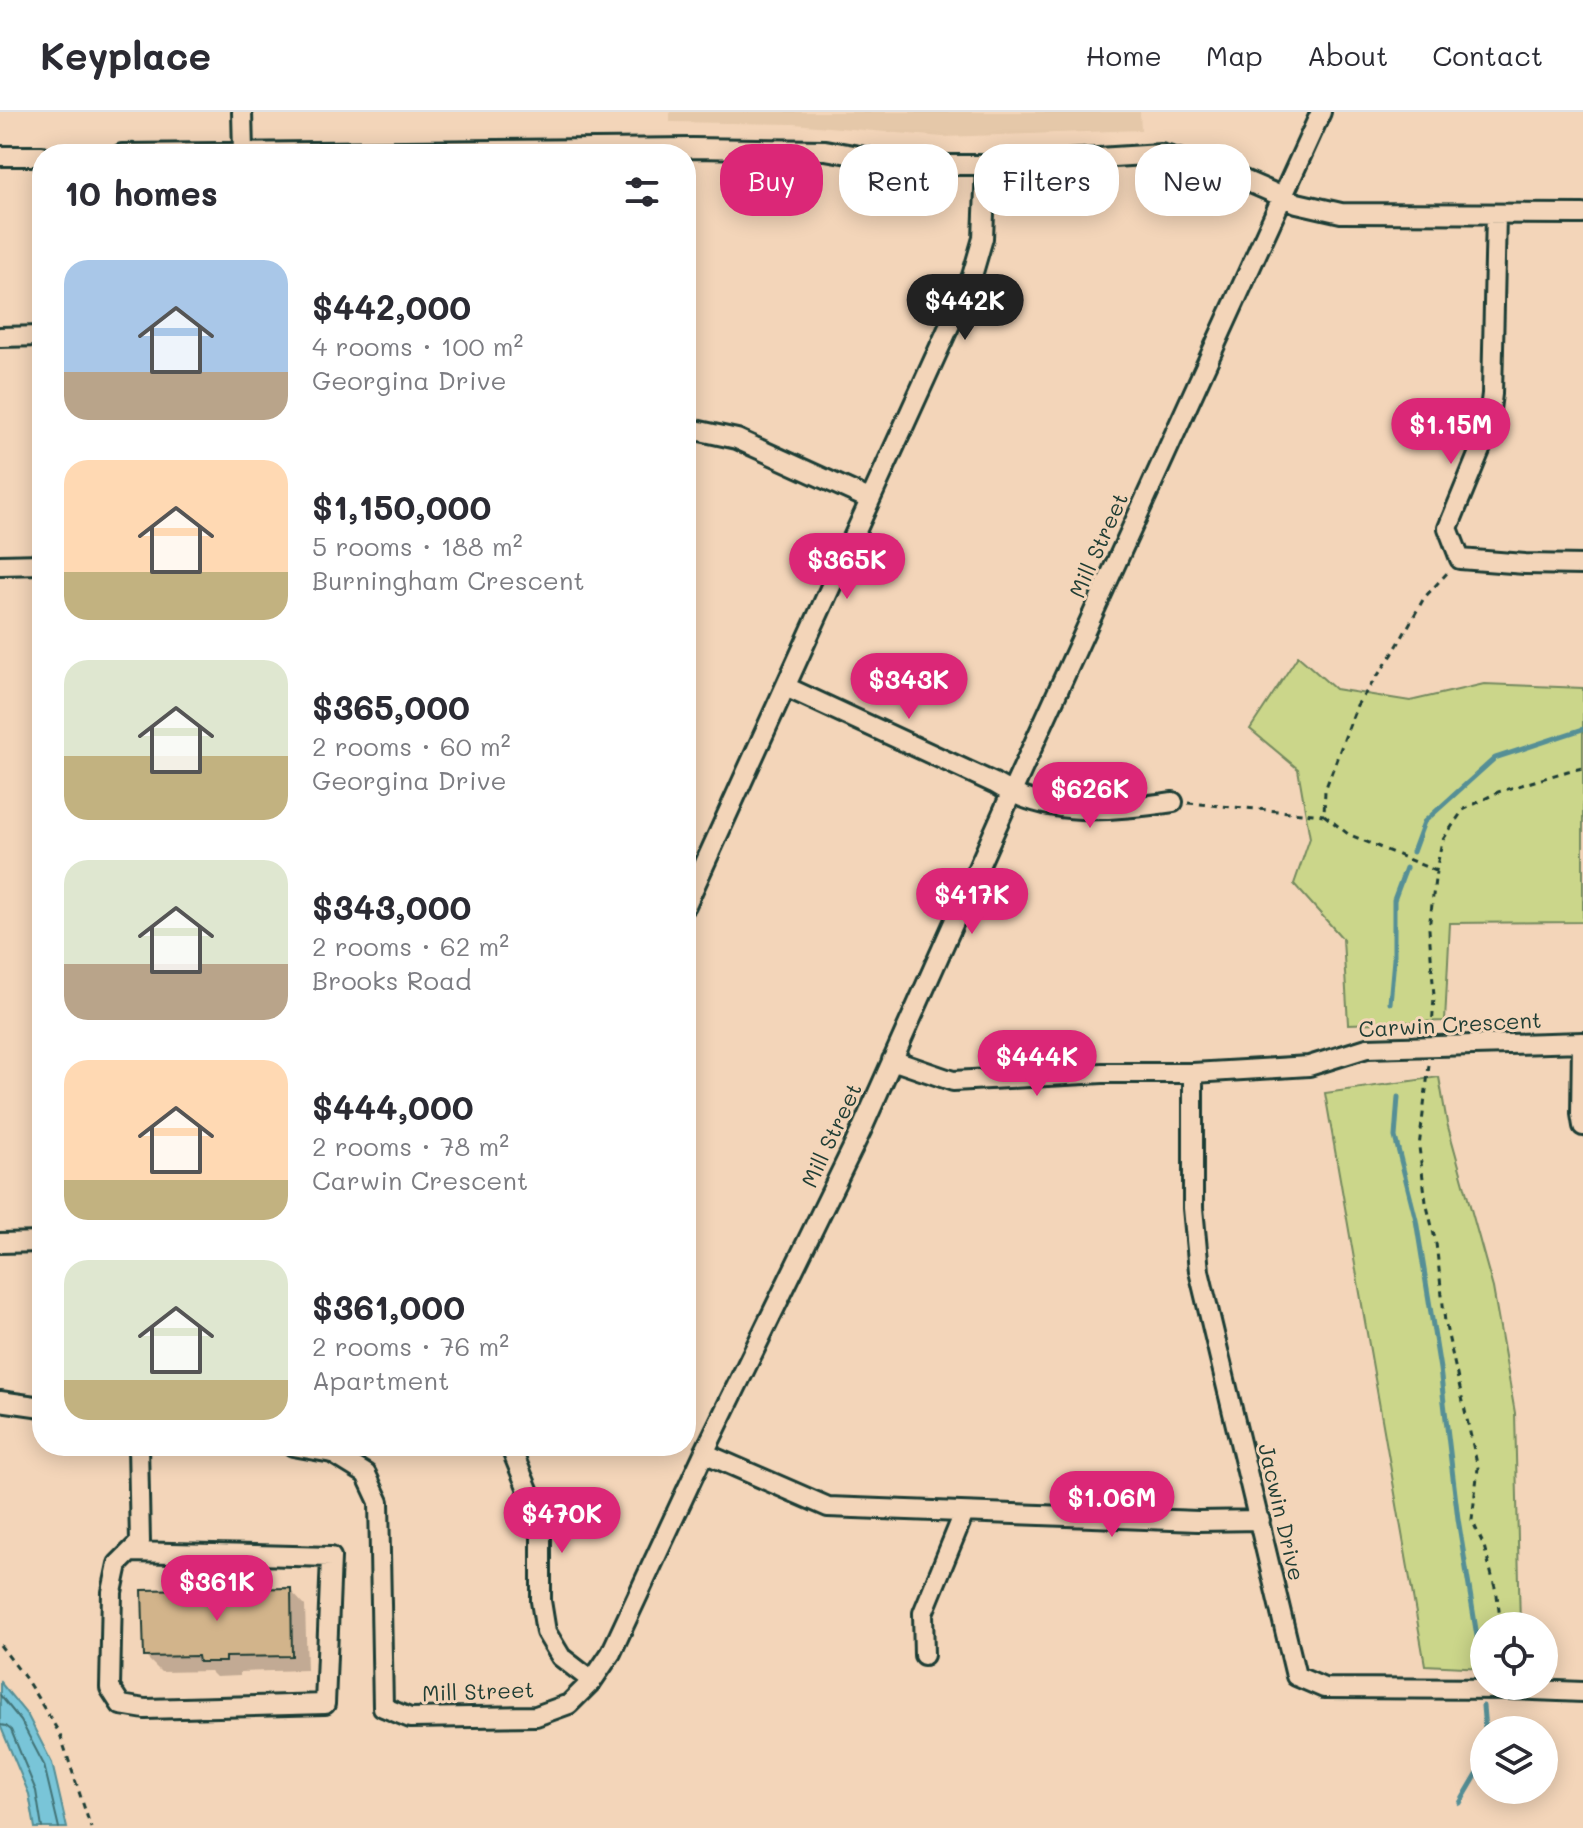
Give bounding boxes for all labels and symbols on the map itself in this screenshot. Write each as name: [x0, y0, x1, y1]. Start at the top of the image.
pin: $442K: [909, 274, 1021, 342]
pin: $1.15M: [1386, 398, 1516, 466]
street label: Mill Street: [1062, 488, 1134, 602]
pin: $365K: [791, 533, 903, 601]
pin: $343K: [853, 653, 965, 721]
pin: $626K: [1034, 762, 1146, 830]
pin: $417K: [916, 868, 1028, 936]
street label: Carwin Crescent: [1358, 1005, 1542, 1043]
pin: $444K: [981, 1030, 1093, 1098]
street label: Mill Street: [794, 1078, 868, 1192]
street label: Jacwin Drive: [1252, 1441, 1312, 1583]
pin: $1.06M: [1047, 1471, 1177, 1539]
pin: $470K: [506, 1487, 618, 1555]
pin: $361K: [161, 1555, 273, 1623]
street label: Mill Street: [421, 1675, 535, 1707]

